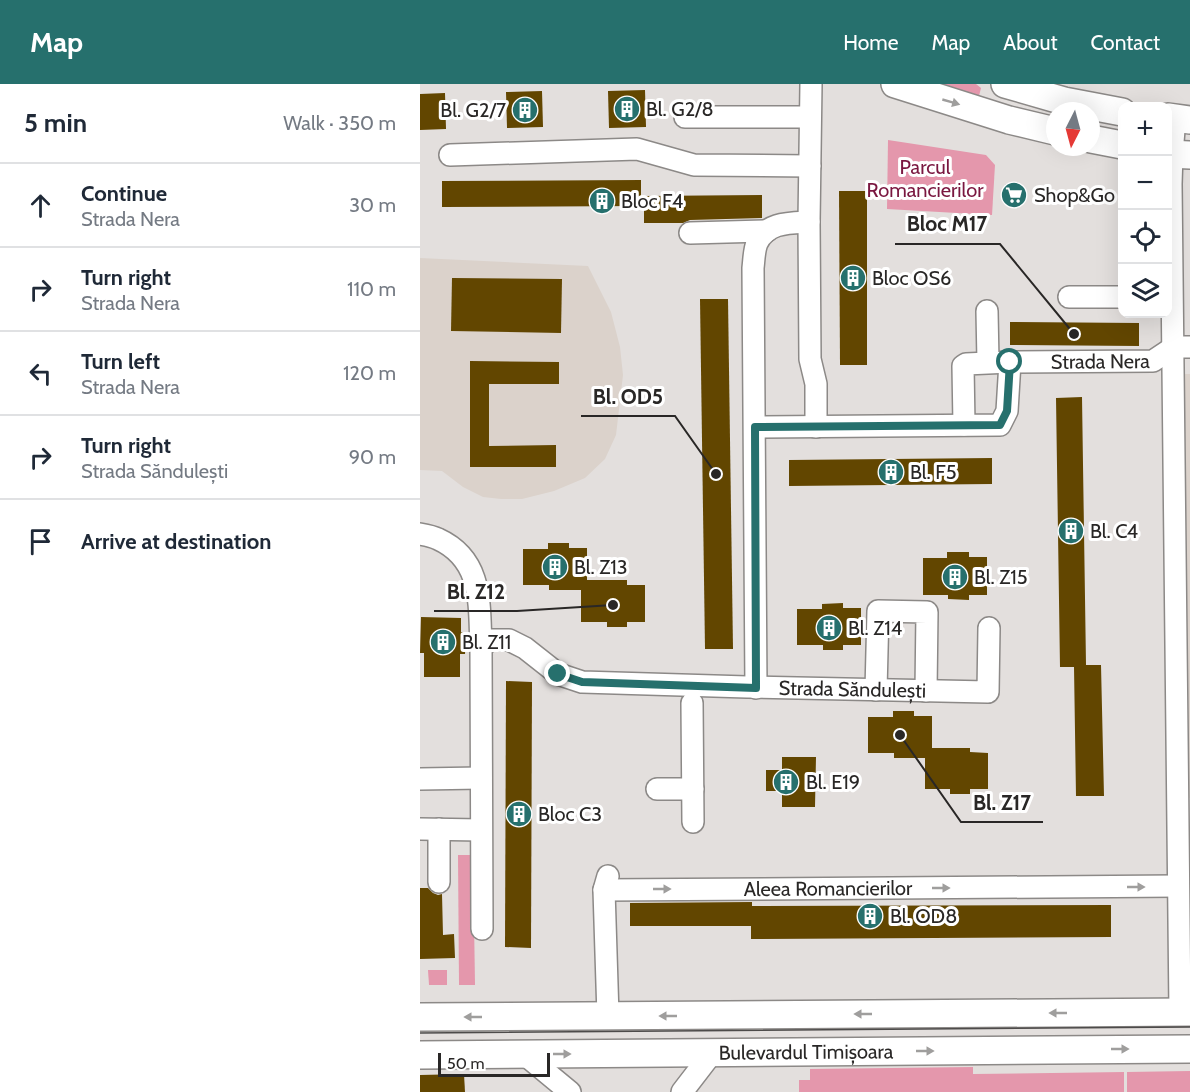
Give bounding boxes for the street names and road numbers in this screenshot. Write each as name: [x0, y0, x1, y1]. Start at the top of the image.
street label: Strada Nera: [1051, 349, 1150, 374]
street label: Strada Săndulești: [778, 676, 926, 703]
street label: Aleea Romancierilor: [744, 876, 913, 901]
street label: Bulevardul Timișoara: [719, 1039, 894, 1065]

